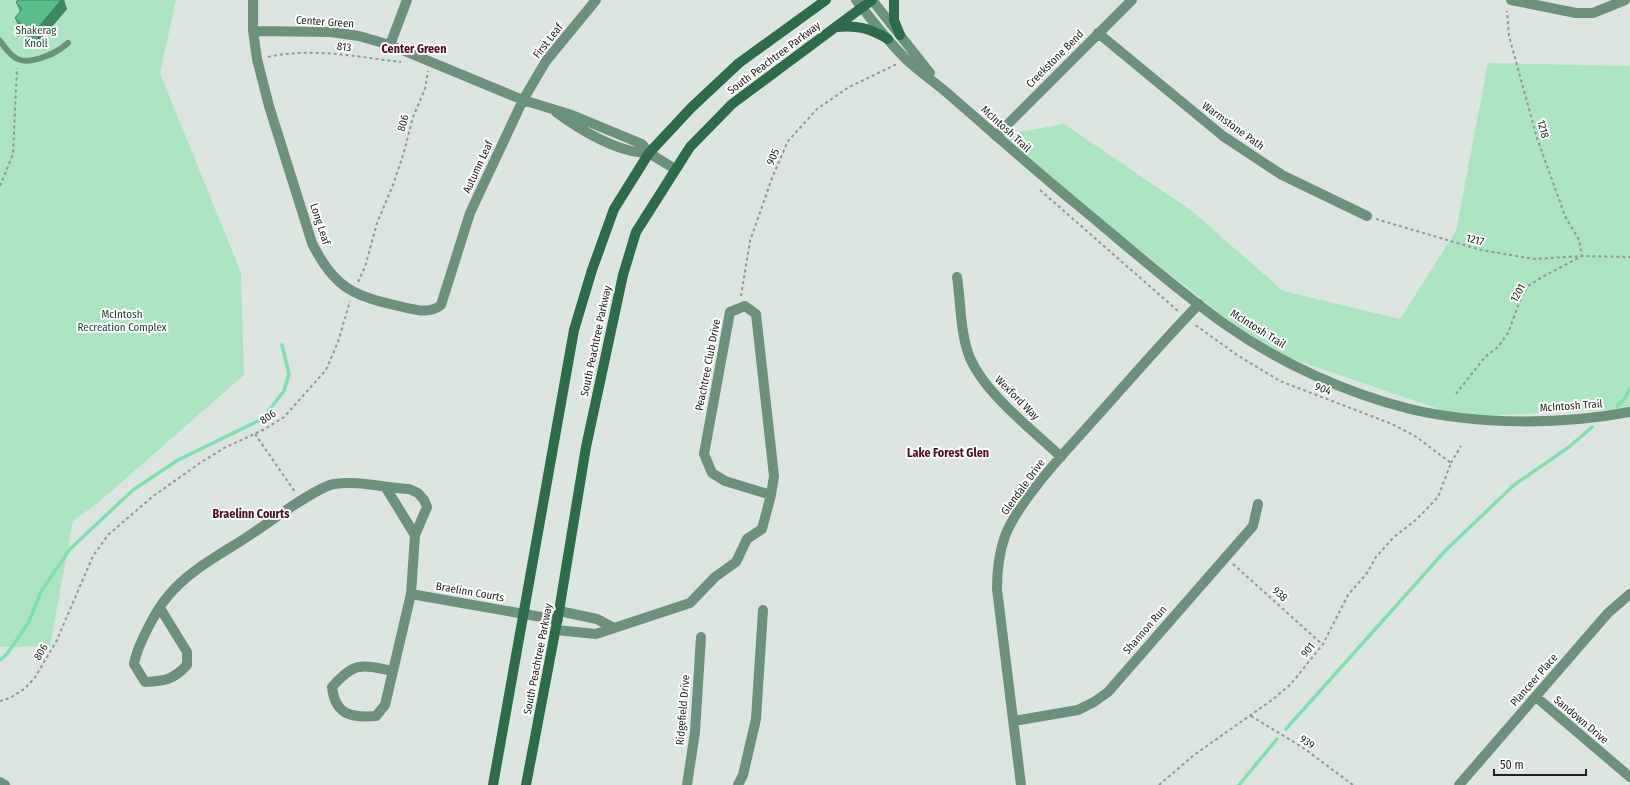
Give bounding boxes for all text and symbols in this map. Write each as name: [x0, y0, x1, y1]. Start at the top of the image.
street label: Center Green: [295, 13, 355, 31]
street label: South Peachtree Parkway: [725, 19, 823, 97]
street label: First Leaf: [530, 21, 566, 61]
park label: Shakerag Knoll: [15, 24, 57, 50]
street label: Creekstone Bend: [1024, 28, 1086, 90]
street label: 813: [336, 40, 352, 54]
district label: Center Green: [382, 42, 447, 56]
street label: Warmstone Path: [1200, 99, 1266, 153]
street label: McIntosh Trail: [978, 103, 1034, 155]
street label: 806: [395, 113, 412, 133]
street label: 1218: [1534, 118, 1552, 140]
street label: Autumn Leaf: [460, 138, 496, 195]
street label: 905: [764, 147, 782, 167]
street label: Long Leaf: [307, 202, 333, 247]
street label: 1217: [1465, 232, 1486, 249]
street label: 1201: [1508, 282, 1528, 304]
street label: South Peachtree Parkway: [578, 284, 614, 398]
street label: McIntosh Trail: [1228, 307, 1288, 351]
park label: McIntosh Recreation Complex: [77, 308, 167, 334]
street label: Peachtree Club Drive: [693, 318, 723, 412]
street label: Wexford Way: [992, 373, 1042, 423]
street label: 904: [1313, 380, 1334, 398]
street label: McIntosh Trail: [1539, 397, 1603, 415]
street label: 806: [257, 407, 279, 427]
district label: Lake Forest Glen: [907, 446, 989, 460]
street label: Glendale Drive: [998, 457, 1048, 517]
district label: Braelinn Courts: [213, 507, 290, 521]
street label: Braelinn Courts: [435, 580, 506, 604]
street label: 938: [1270, 584, 1291, 604]
street label: South Peachtree Parkway: [521, 602, 555, 716]
street label: Shannon Run: [1120, 603, 1170, 657]
street label: 901: [1298, 640, 1318, 660]
street label: 806: [31, 641, 51, 662]
street label: Planceer Place: [1508, 651, 1560, 709]
street label: Ridgefield Drive: [673, 674, 693, 746]
street label: Sandown Drive: [1551, 693, 1611, 747]
street label: 939: [1297, 732, 1317, 752]
scale bar: [1494, 751, 1586, 777]
text: 50 m: [1500, 758, 1524, 772]

